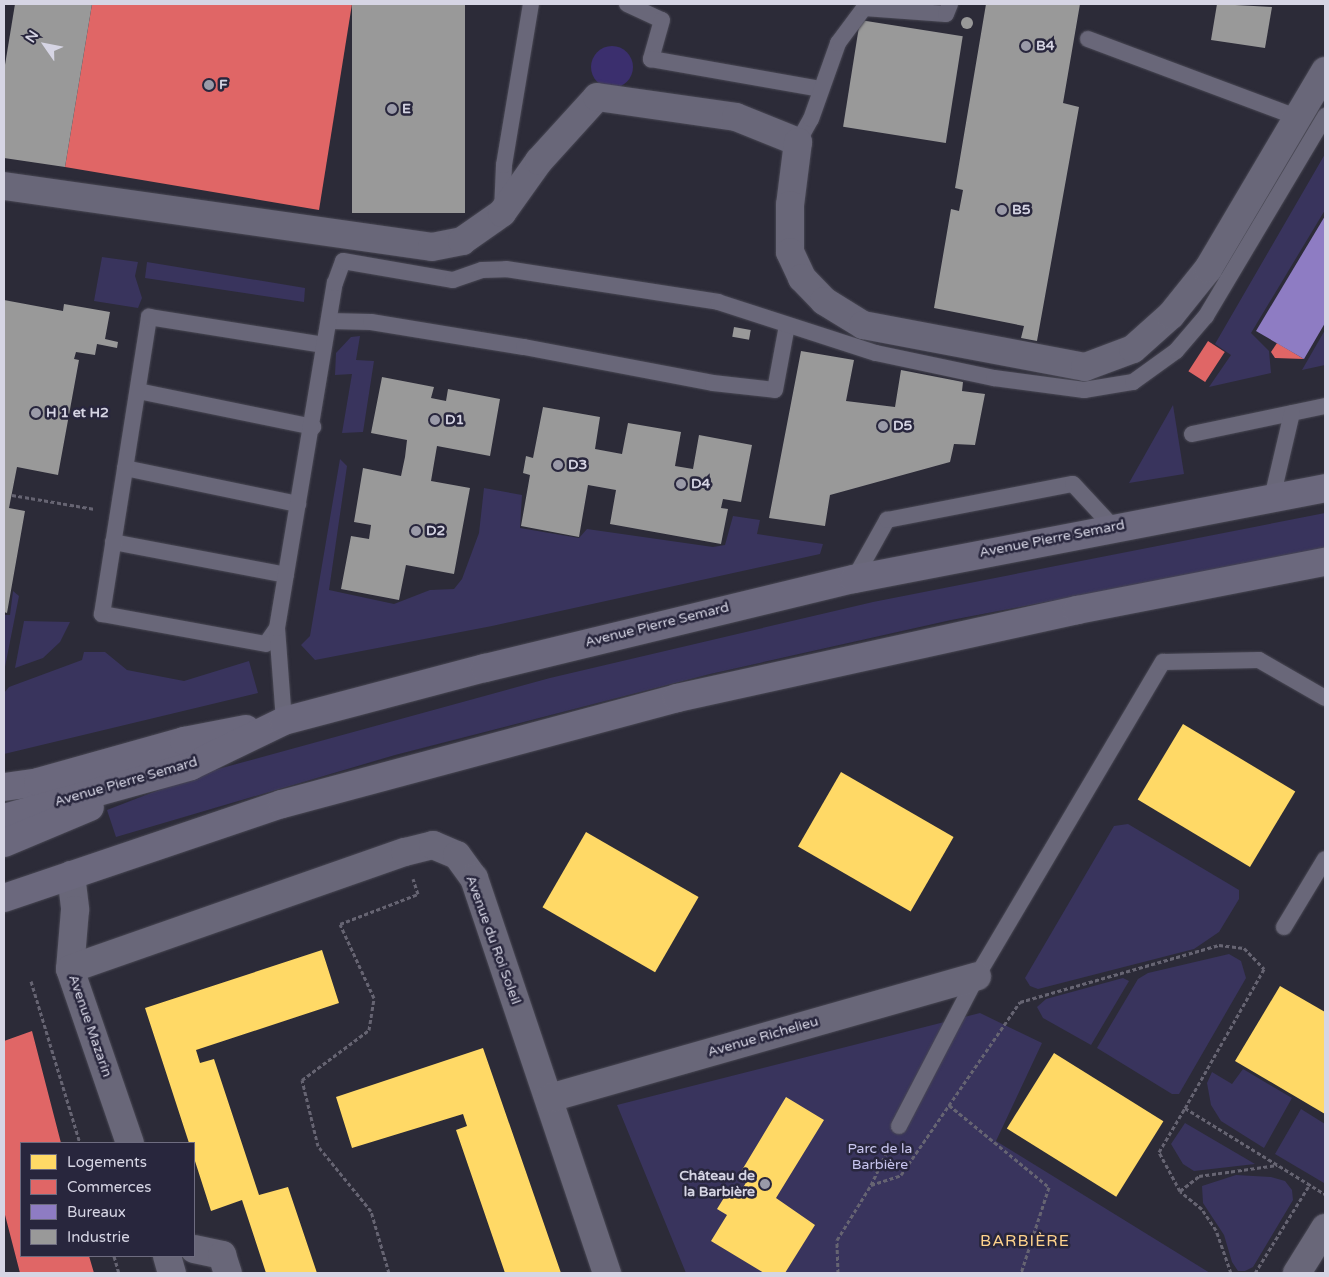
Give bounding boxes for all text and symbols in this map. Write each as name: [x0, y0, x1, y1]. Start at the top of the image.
north arrow: [20, 20, 70, 70]
text: N: [22, 27, 42, 46]
place label: B4: [1036, 38, 1054, 54]
marker: B4: [1020, 40, 1032, 52]
place label: F: [219, 77, 228, 93]
marker: F: [203, 79, 215, 91]
place label: E: [402, 101, 411, 117]
marker: E: [386, 103, 398, 115]
place label: B5: [1012, 202, 1030, 218]
marker: B5: [996, 204, 1008, 216]
place label: H 1 et H2: [46, 405, 109, 421]
marker: H 1 et H2: [30, 407, 42, 419]
place label: D1: [445, 412, 464, 428]
marker: D1: [429, 414, 441, 426]
place label: D5: [893, 418, 912, 434]
marker: D5: [877, 420, 889, 432]
place label: D3: [568, 457, 587, 473]
marker: D3: [552, 459, 564, 471]
place label: D4: [691, 476, 710, 492]
marker: D4: [675, 478, 687, 490]
street label: Avenue Pierre Semard: [978, 517, 1126, 561]
place label: D2: [426, 523, 445, 539]
marker: D2: [410, 525, 422, 537]
street label: Avenue Pierre Semard: [583, 599, 731, 651]
street label: Avenue Pierre Semard: [53, 754, 199, 810]
street label: Avenue du Roi Soleil: [462, 873, 524, 1007]
street label: Avenue Mazarin: [65, 973, 115, 1079]
street label: Avenue Richelieu: [706, 1013, 820, 1061]
park label: Parc de la Barbière: [848, 1141, 912, 1174]
legend: [20, 1142, 195, 1257]
text: Logements: [67, 1153, 147, 1171]
place label: Château de la Barbière: [679, 1168, 755, 1200]
text: Commerces: [67, 1178, 151, 1196]
marker: Château de la Barbière: [759, 1178, 771, 1190]
text: Bureaux: [67, 1203, 126, 1221]
text: Industrie: [67, 1228, 130, 1246]
district label: BARBIÈRE: [979, 1231, 1071, 1251]

